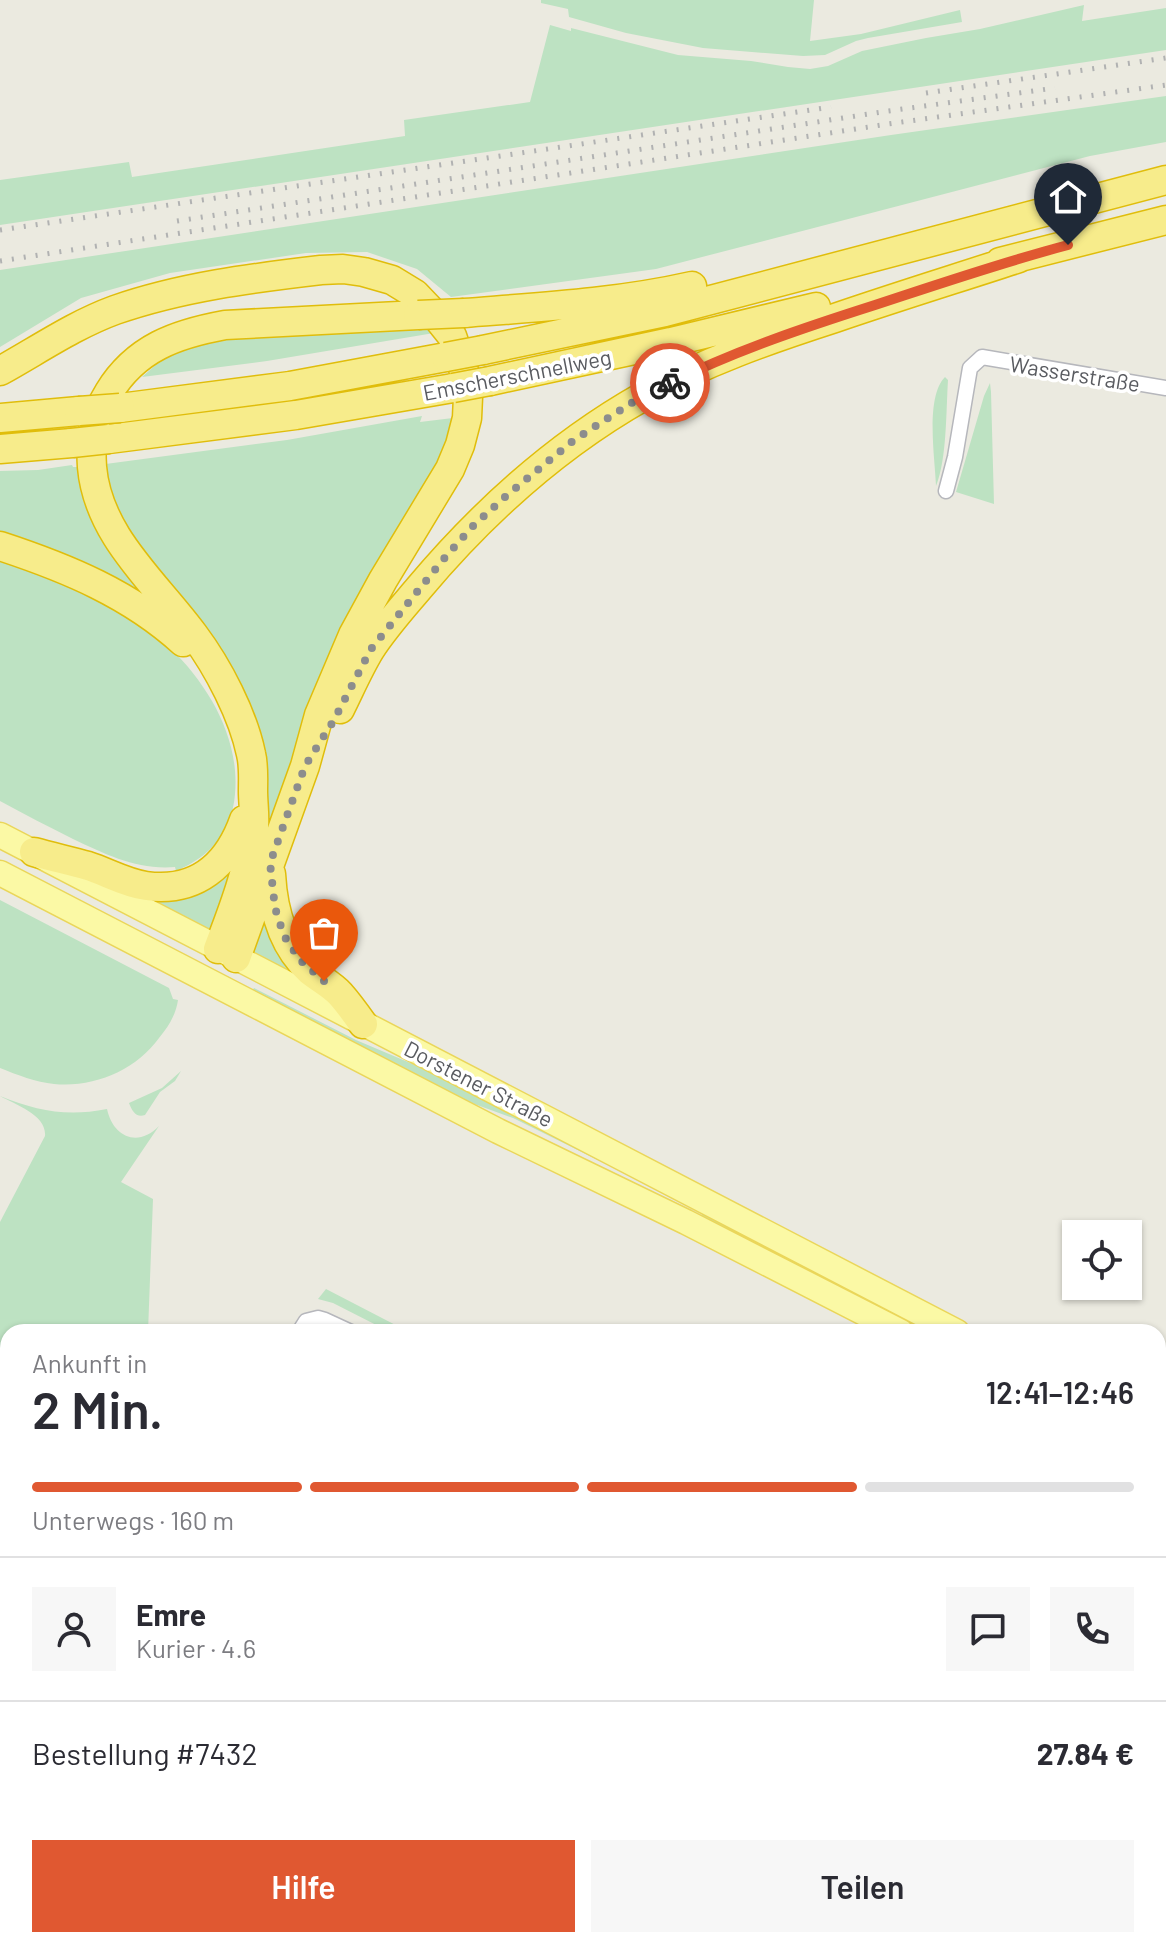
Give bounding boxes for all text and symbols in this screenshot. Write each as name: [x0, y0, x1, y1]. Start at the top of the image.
pin: [1034, 163, 1102, 245]
icon: home: [1046, 175, 1090, 219]
street label: Emscherschnellweg: [421, 343, 613, 405]
courier: [630, 343, 710, 423]
street label: Wasserstraße: [1008, 350, 1142, 396]
icon: bike: [648, 361, 692, 405]
pin: [290, 899, 358, 981]
icon: bag: [302, 911, 346, 955]
street label: Dorstener Straße: [400, 1034, 558, 1132]
map controls: [1062, 1220, 1142, 1300]
button: locate: [1062, 1220, 1142, 1300]
text: Ankunft in: [32, 1347, 147, 1378]
text: 12:41–12:46: [986, 1374, 1134, 1410]
text: 2 Min.: [32, 1377, 163, 1439]
text: Unterwegs · 160 m: [32, 1504, 234, 1535]
button: person: [32, 1587, 116, 1671]
button: chat: [946, 1587, 1030, 1671]
button: phone: [1050, 1587, 1134, 1671]
text: Emre: [136, 1596, 206, 1632]
text: Kurier · 4.6: [136, 1632, 256, 1663]
text: Bestellung #7432: [32, 1735, 258, 1771]
text: 27.84 €: [1037, 1735, 1134, 1771]
button: Hilfe: [32, 1840, 575, 1932]
button: Teilen: [591, 1840, 1134, 1932]

